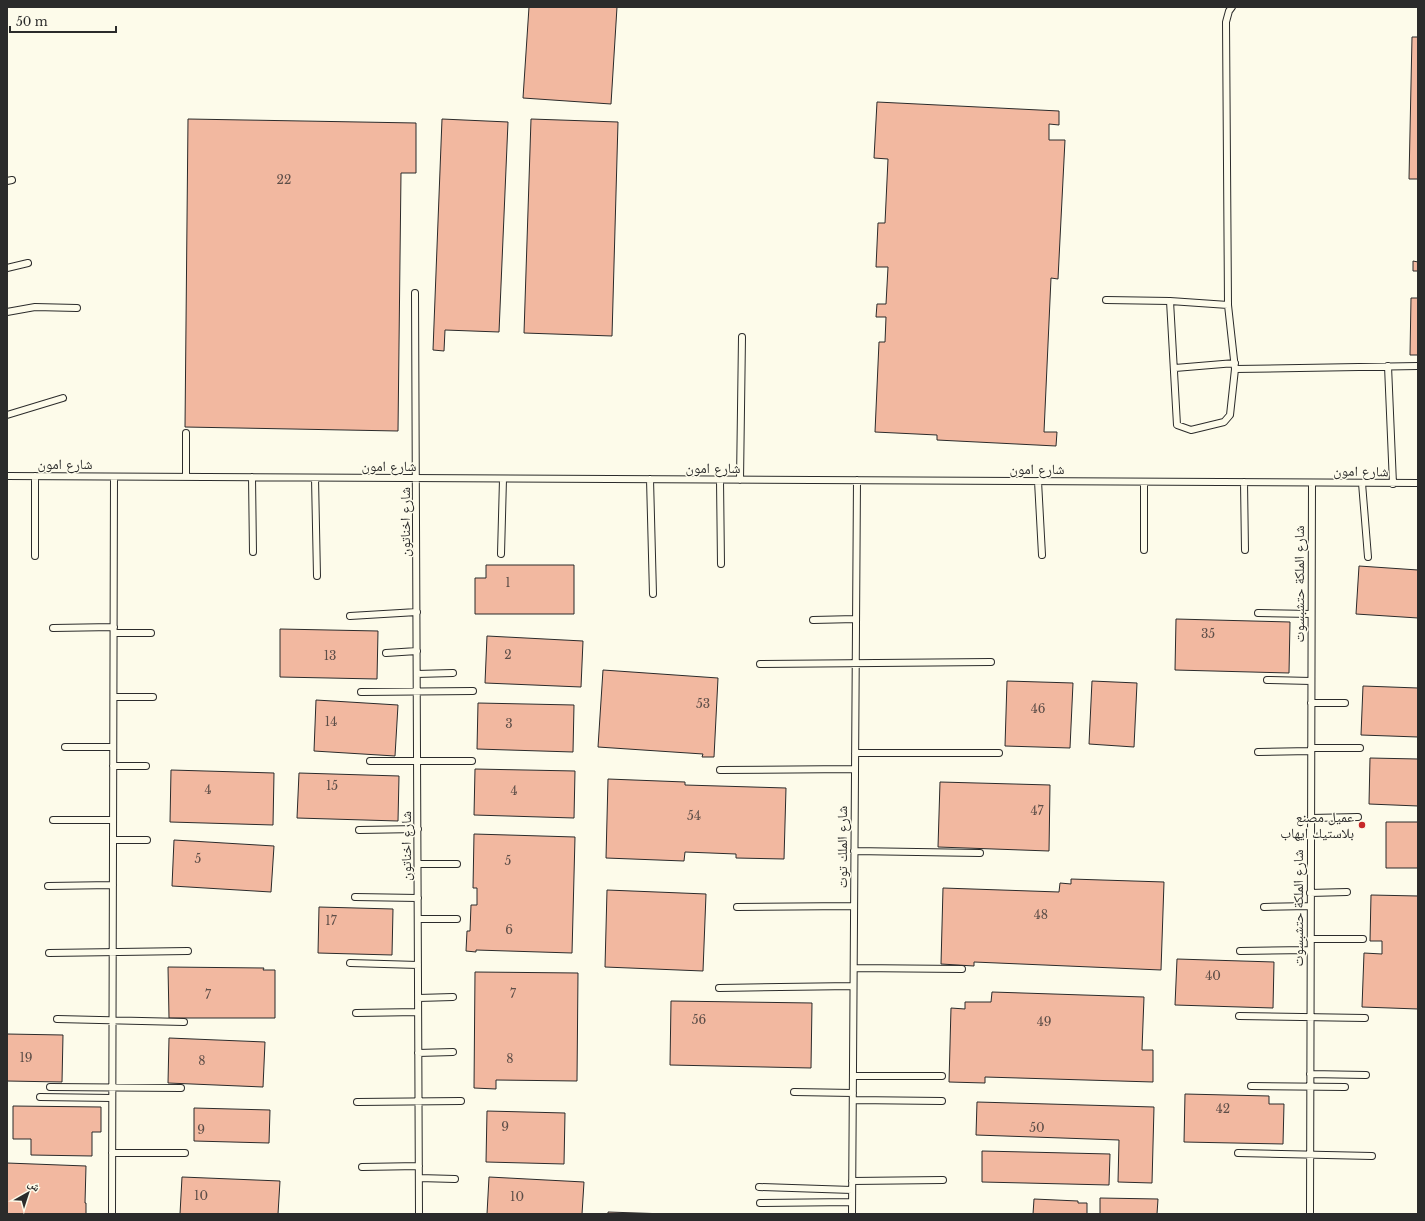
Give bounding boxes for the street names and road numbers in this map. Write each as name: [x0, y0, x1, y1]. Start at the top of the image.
street label: شارع امون: [37, 455, 93, 474]
street label: شارع امون: [361, 457, 417, 476]
street label: شارع امون: [685, 459, 741, 478]
street label: شارع امون: [1009, 460, 1065, 479]
street label: شارع امون: [1333, 462, 1389, 481]
street label: شارع اخناتون: [396, 487, 415, 557]
street label: شارع الملكة حتشبسوت: [1290, 526, 1309, 642]
street label: شارع الملك توت: [833, 806, 852, 888]
street label: شارع اخناتون: [397, 811, 416, 881]
street label: شارع الملكة حتشبسوت: [1289, 850, 1308, 966]

